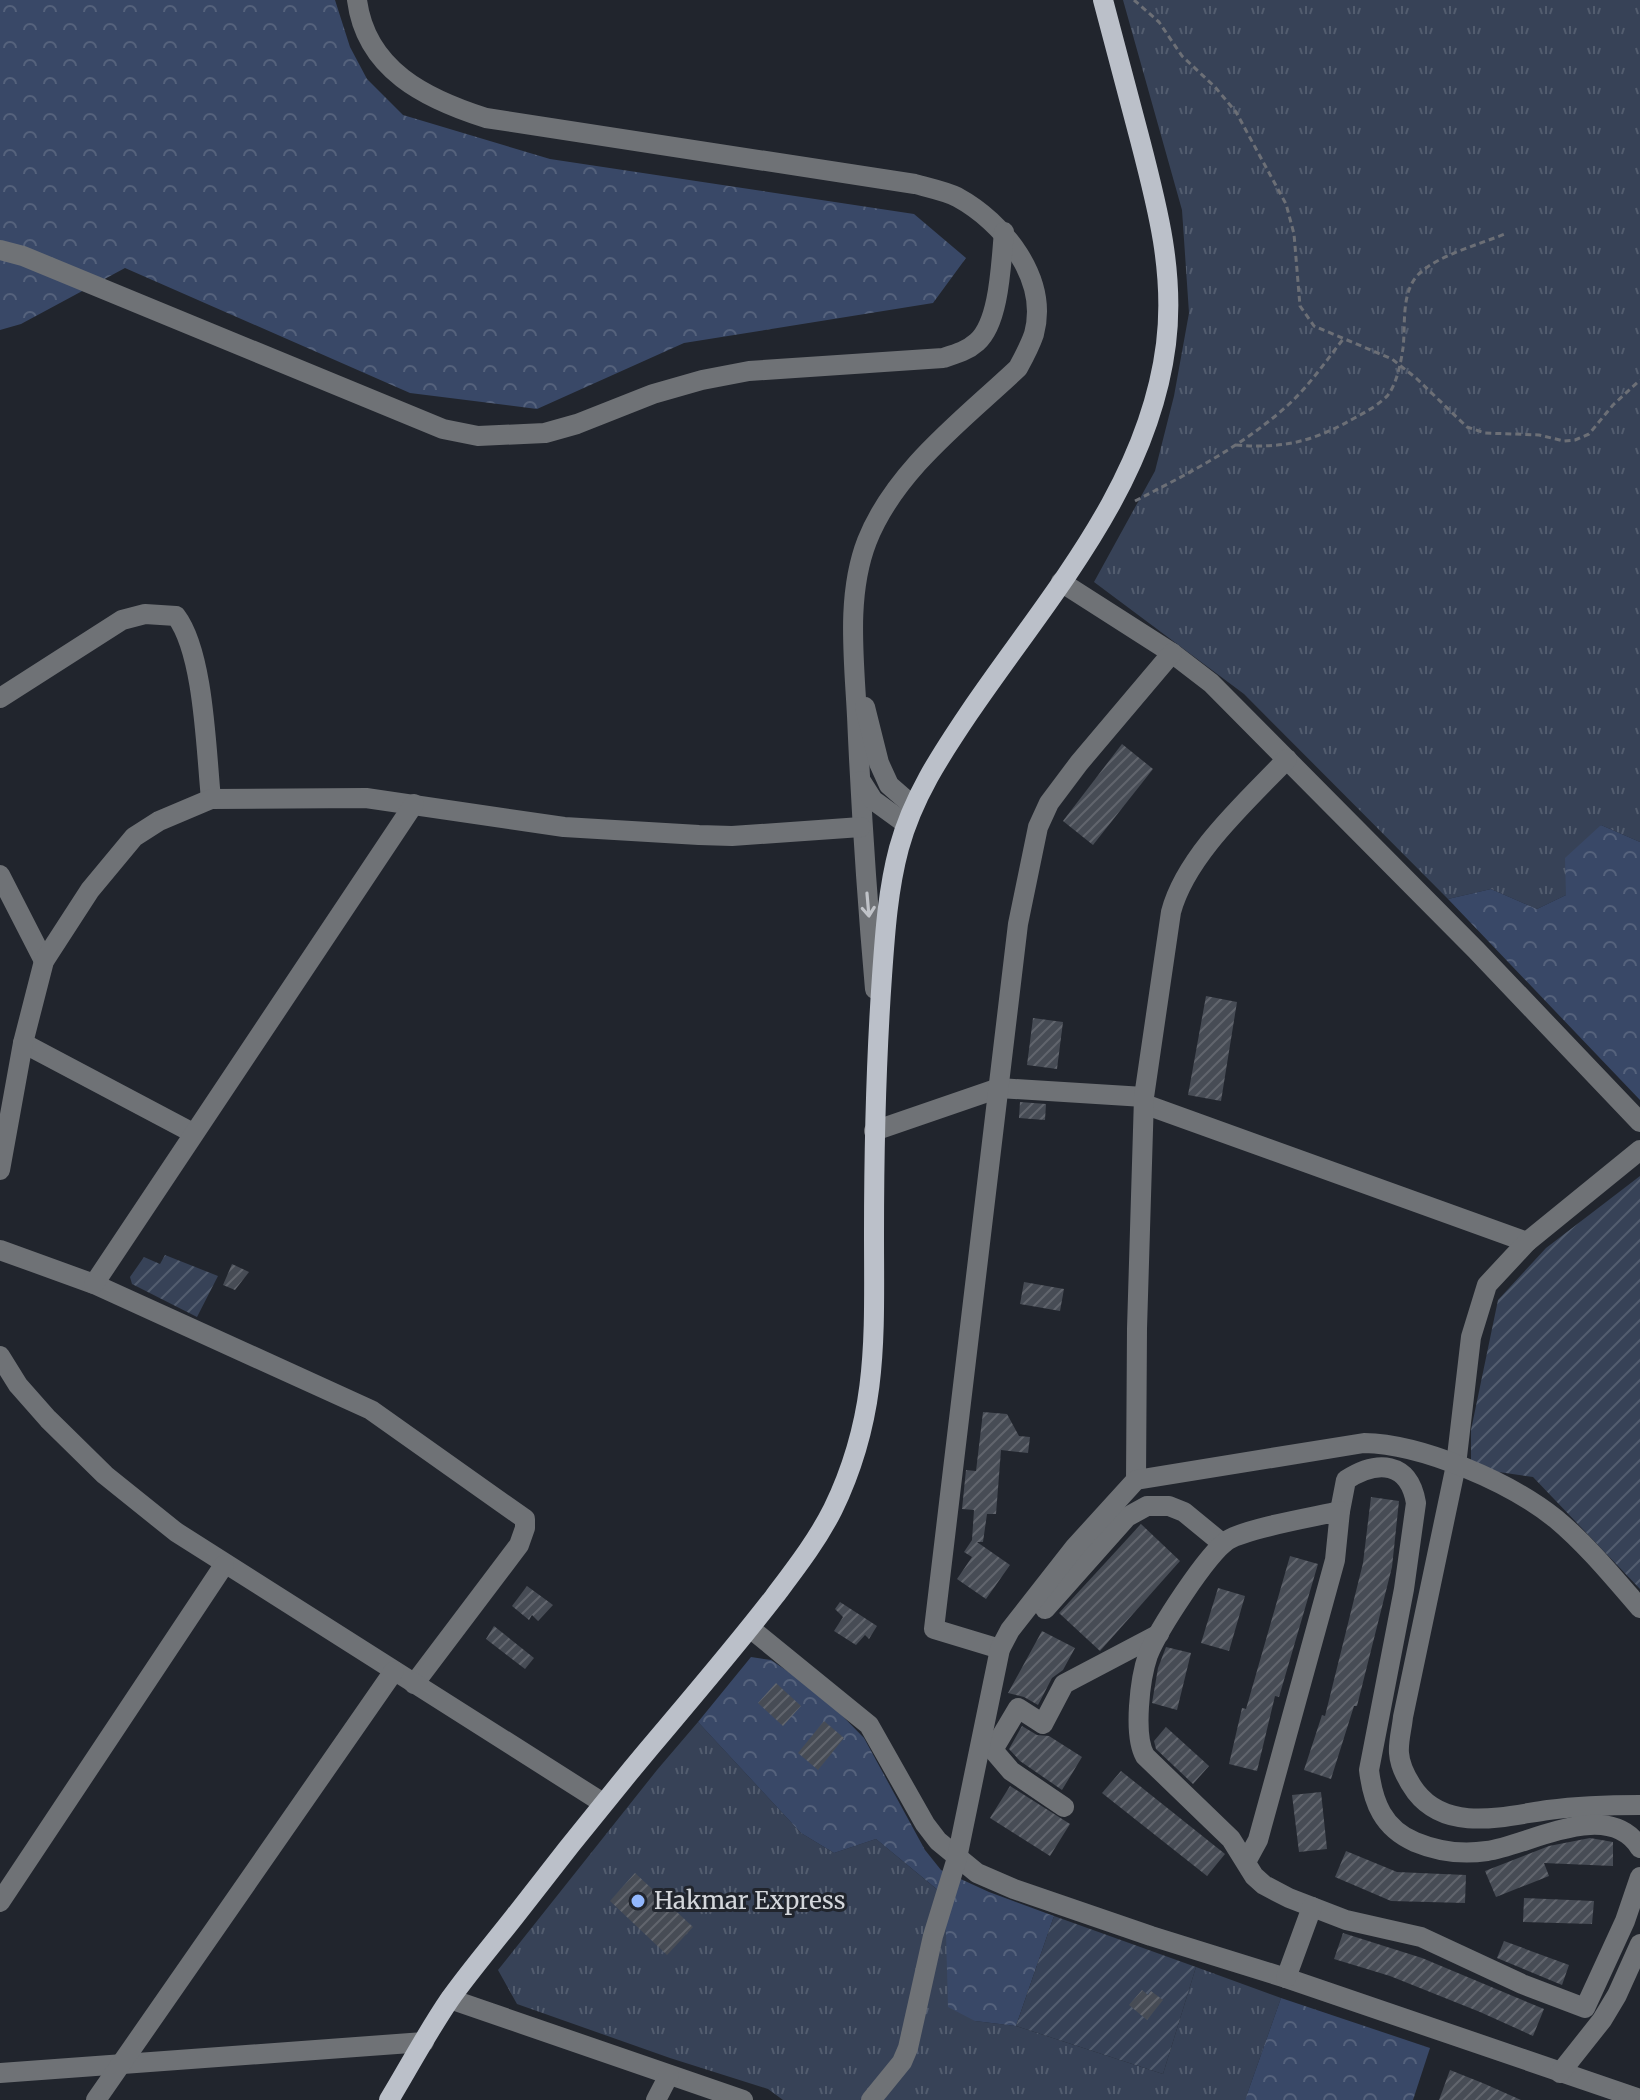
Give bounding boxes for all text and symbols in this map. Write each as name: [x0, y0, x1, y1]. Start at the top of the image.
one-way arrow: [861, 891, 876, 918]
place label: Hakmar Express: [654, 1885, 845, 1916]
marker: Hakmar Express: [629, 1892, 647, 1910]

